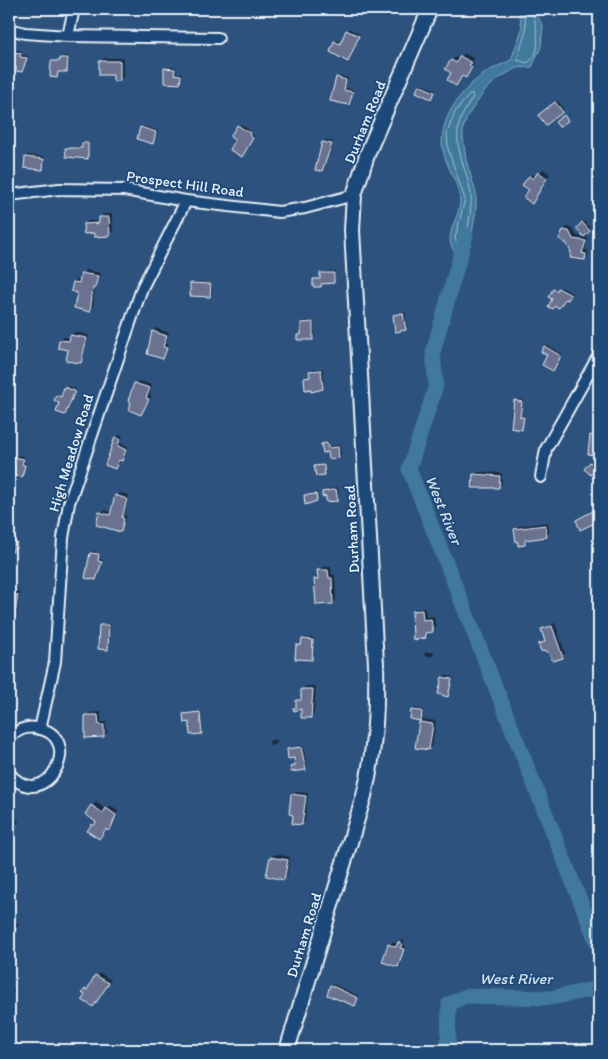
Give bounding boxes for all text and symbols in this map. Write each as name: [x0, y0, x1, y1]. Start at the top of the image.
street label: Durham Road: [340, 77, 390, 166]
street label: Prospect Hill Road: [125, 167, 245, 201]
street label: High Meadow Road: [45, 392, 97, 514]
water label: West River: [422, 473, 467, 549]
street label: Durham Road: [341, 484, 363, 573]
street label: Durham Road: [283, 890, 326, 980]
water label: West River: [480, 969, 554, 988]

